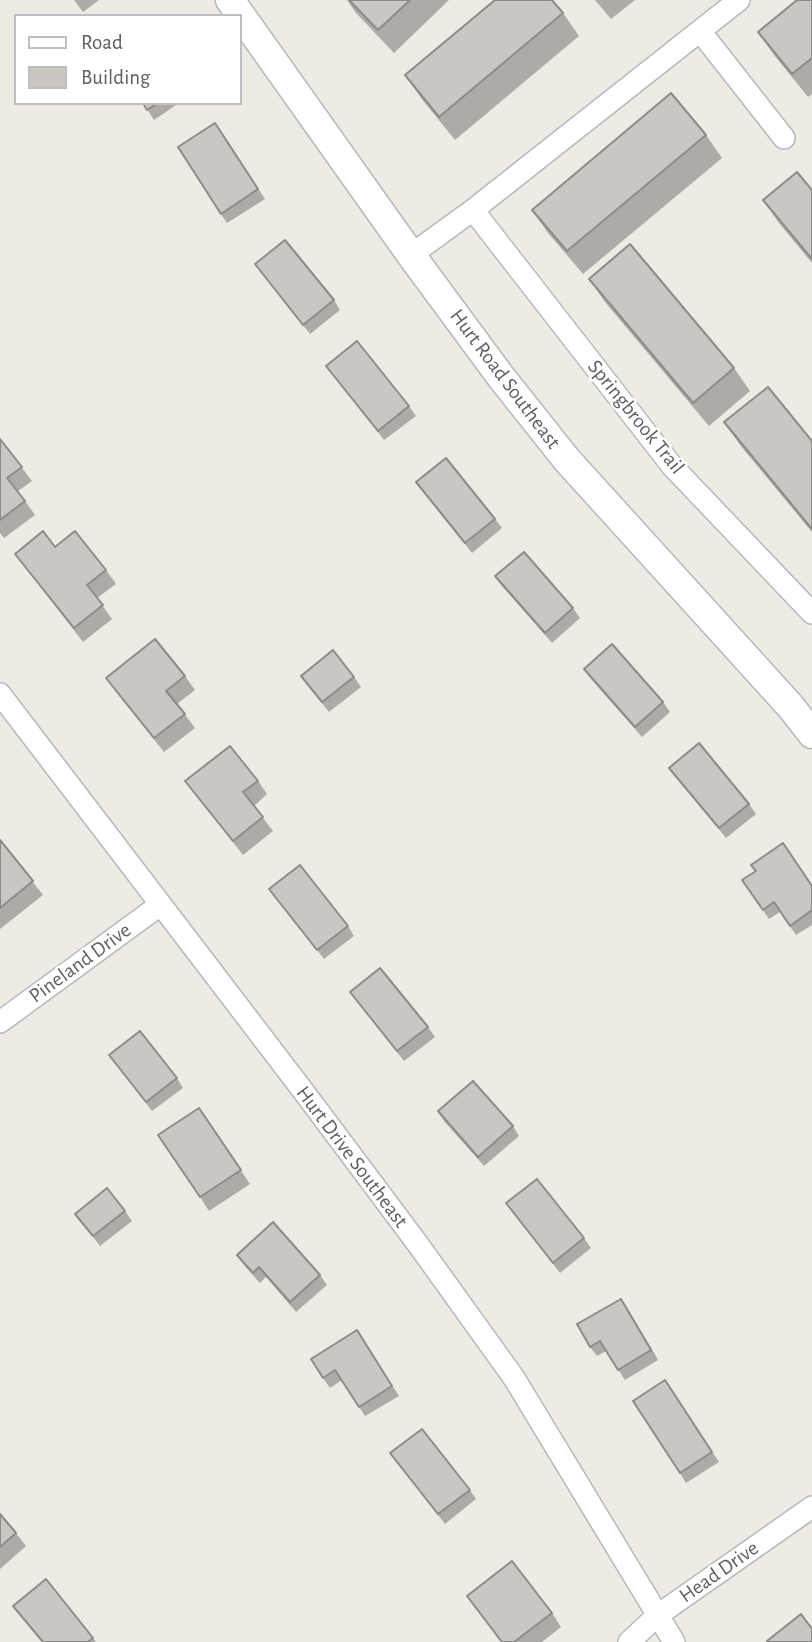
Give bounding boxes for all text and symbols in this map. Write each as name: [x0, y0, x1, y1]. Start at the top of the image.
legend: [14, 14, 242, 105]
text: Road: [81, 32, 123, 53]
text: Building: [81, 67, 150, 88]
street label: Hurt Road Southeast: [444, 304, 566, 454]
street label: Springbrook Trail: [582, 355, 690, 479]
street label: Pineland Drive: [24, 918, 136, 1008]
street label: Hurt Drive Southeast: [291, 1081, 413, 1233]
street label: Head Drive: [674, 1535, 764, 1609]

